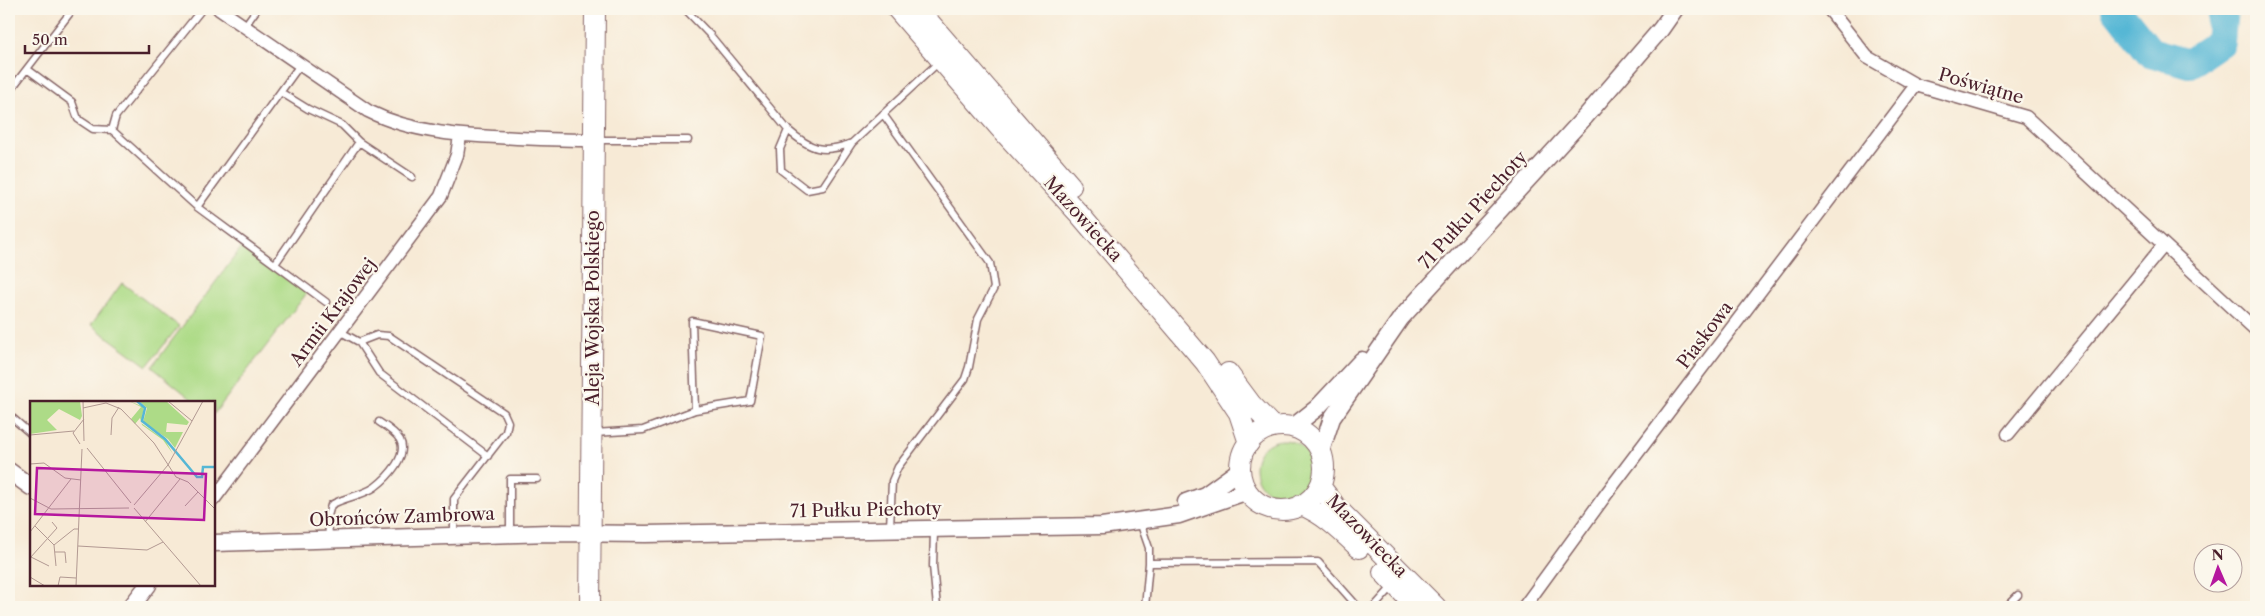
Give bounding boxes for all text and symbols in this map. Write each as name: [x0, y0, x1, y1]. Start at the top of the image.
scale bar: [25, 22, 149, 54]
text: 50 m: [32, 30, 68, 49]
street label: Poświątne: [1936, 63, 2026, 109]
street label: 71 Pułku Piechoty: [1414, 146, 1533, 274]
street label: Mazowiecka: [1039, 172, 1127, 266]
street label: Aleja Wojska Polskiego: [582, 210, 604, 407]
street label: Armii Krajowej: [285, 254, 381, 371]
street label: Piaskowa: [1672, 297, 1738, 373]
inset map: [30, 401, 215, 586]
street label: Mazowiecka: [1322, 490, 1412, 582]
street label: 71 Pułku Piechoty: [790, 498, 943, 522]
street label: Obrońców Zambrowa: [309, 503, 496, 531]
north arrow: [2192, 544, 2242, 594]
text: N: [2211, 546, 2224, 564]

